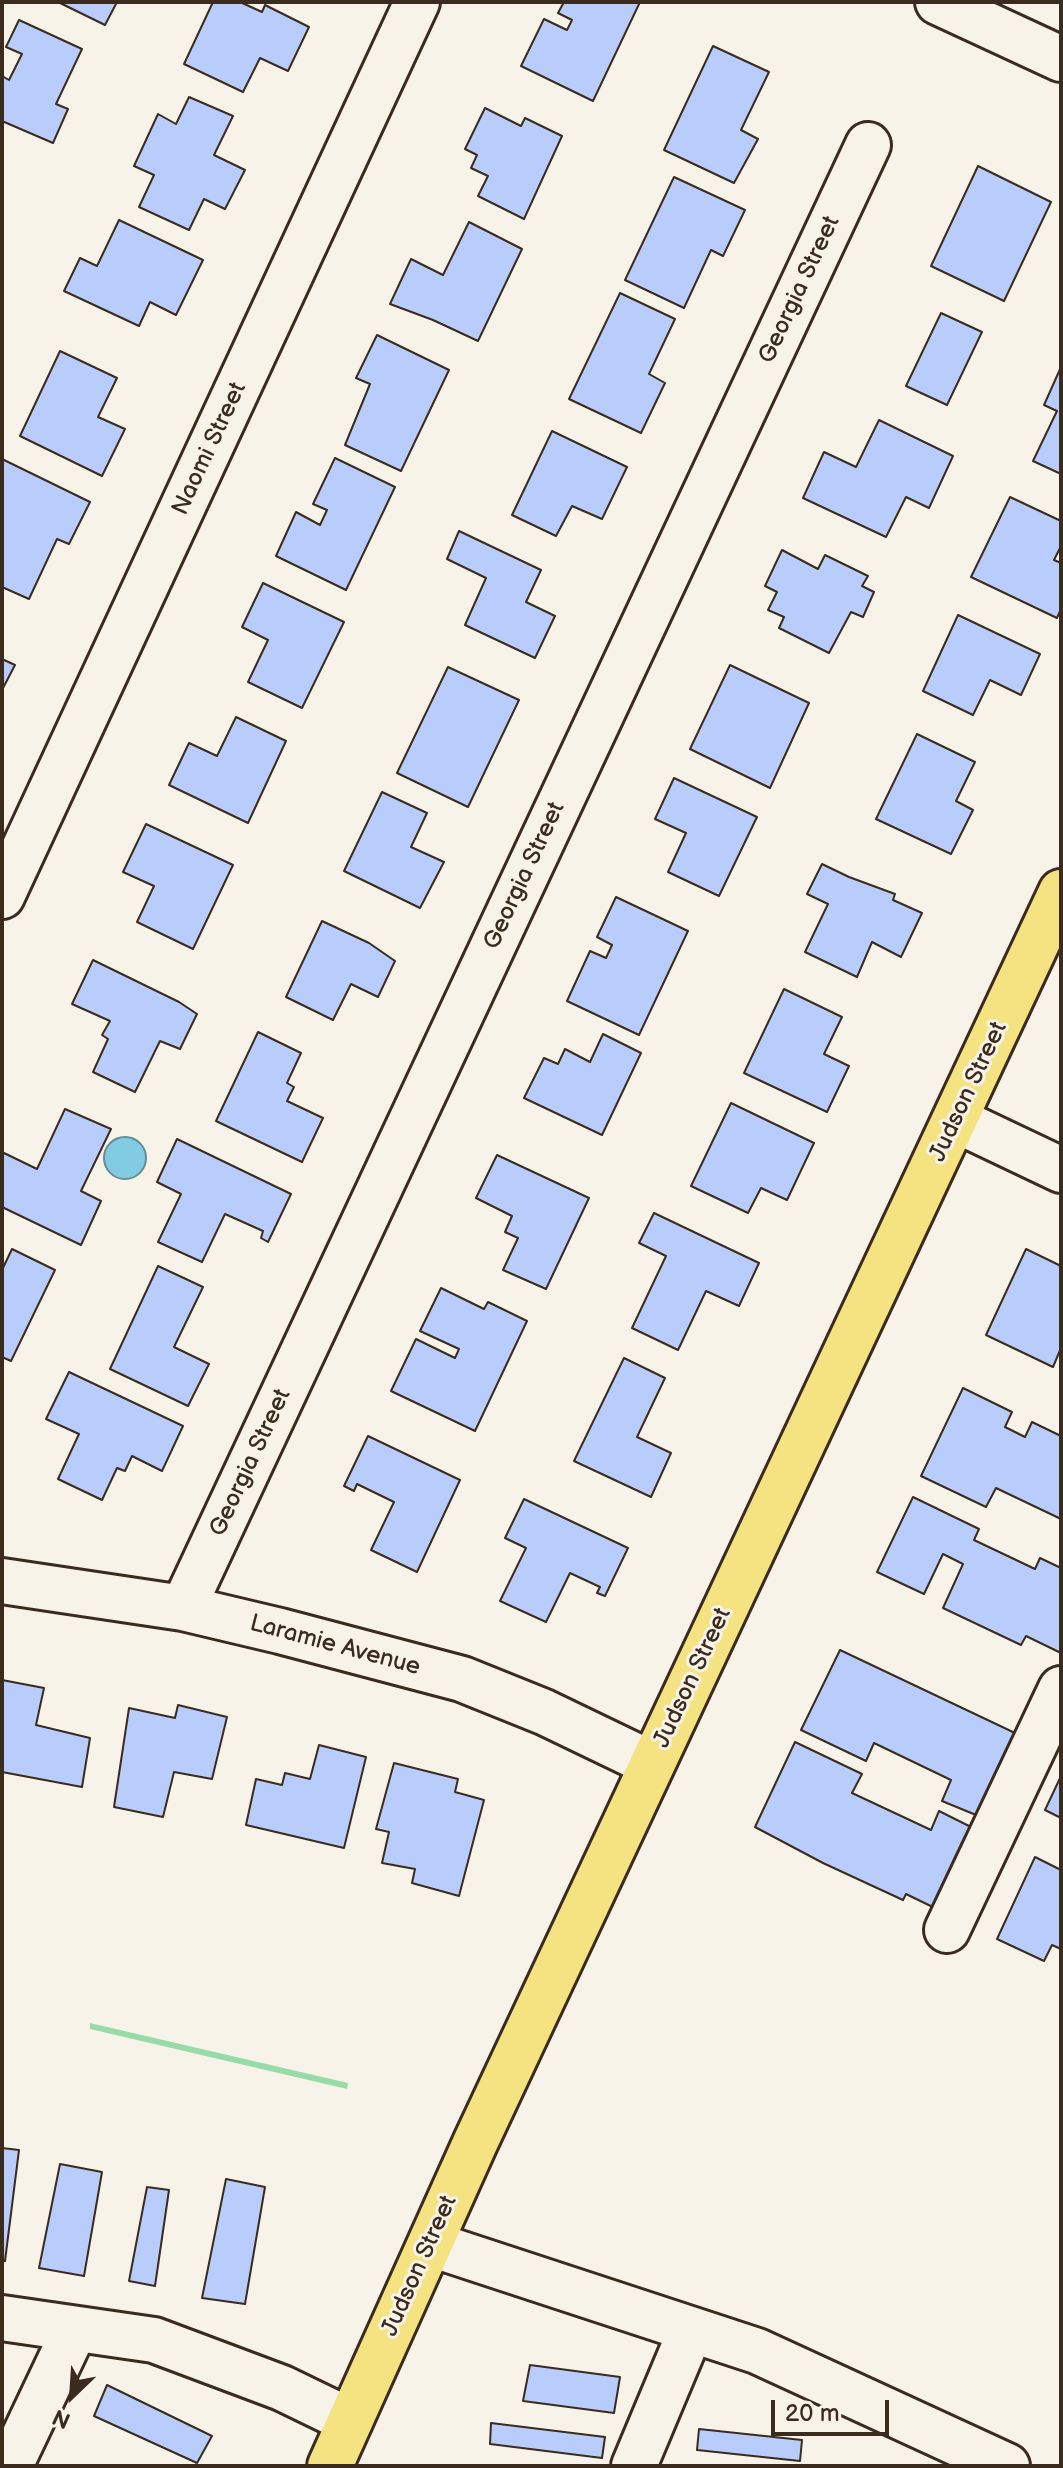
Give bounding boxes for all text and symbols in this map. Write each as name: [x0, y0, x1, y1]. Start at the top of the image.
street label: Georgia Street: [753, 212, 847, 368]
street label: Naomi Street: [167, 378, 253, 520]
street label: Georgia Street: [478, 798, 572, 954]
street label: Judson Street: [924, 1017, 1014, 1167]
street label: Georgia Street: [204, 1385, 298, 1541]
street label: Judson Street: [648, 1603, 738, 1753]
street label: Laramie Avenue: [247, 1609, 423, 1683]
street label: Judson Street: [376, 2191, 464, 2341]
north arrow: [32, 2356, 112, 2436]
scale bar: [775, 2384, 893, 2434]
text: 20 m: [785, 2399, 840, 2428]
text: N: [48, 2402, 75, 2434]

